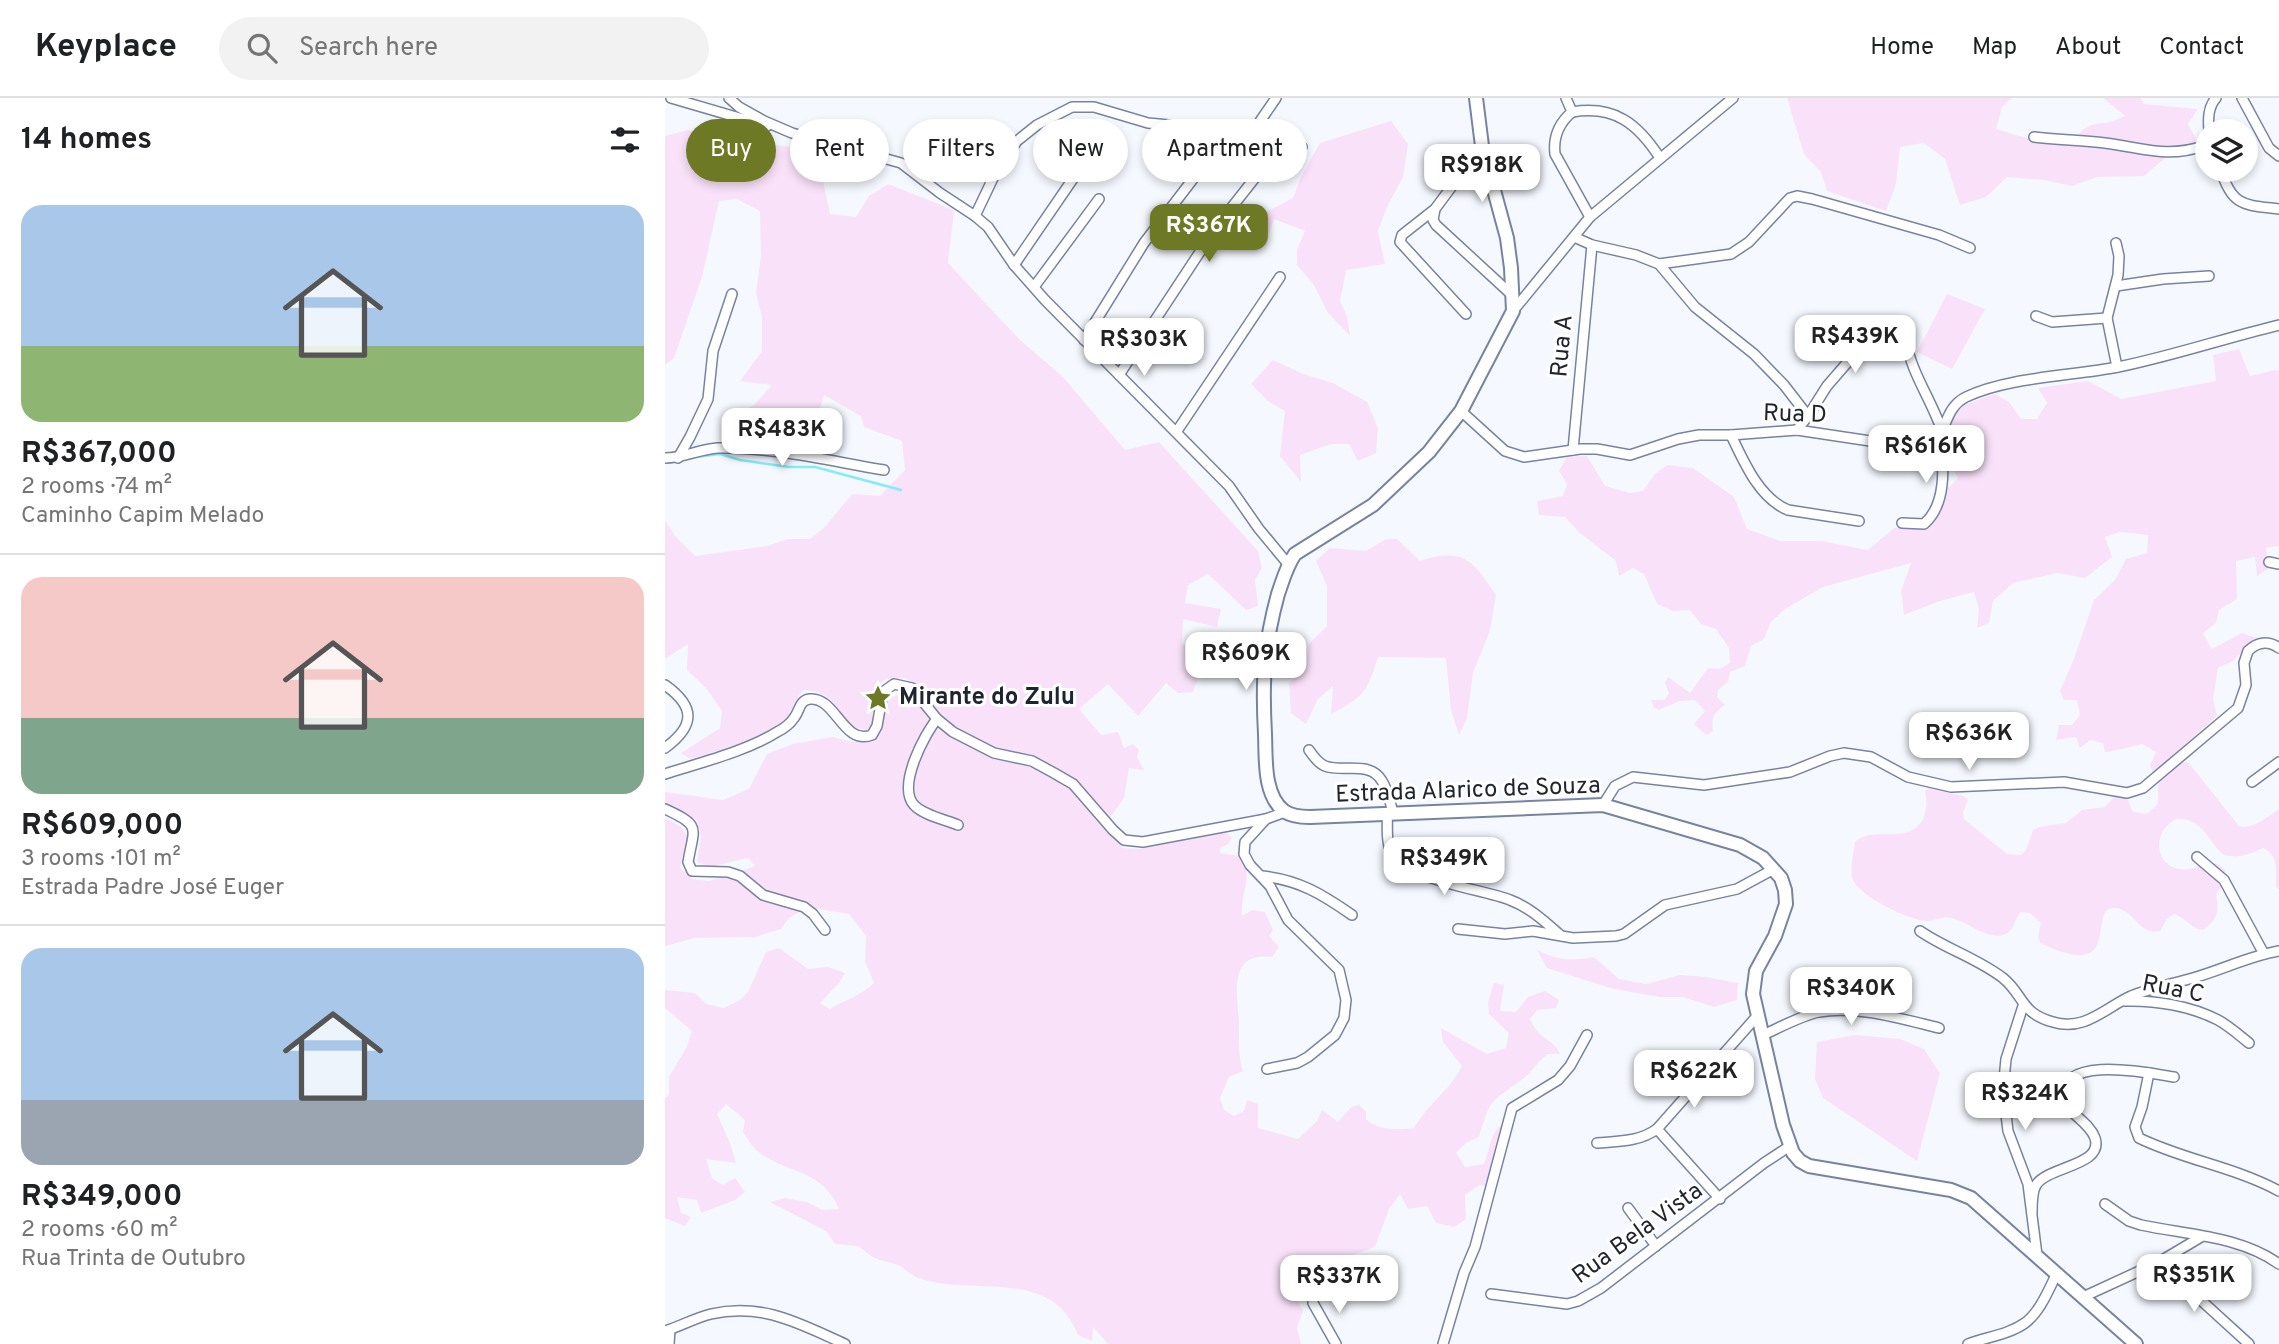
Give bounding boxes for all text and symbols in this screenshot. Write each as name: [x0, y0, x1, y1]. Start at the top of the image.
search box: [219, 17, 709, 80]
text: Keyplace: [35, 27, 177, 69]
icon: search: [243, 29, 281, 67]
text: Search here: [299, 32, 438, 65]
text: Home: [1870, 33, 1934, 63]
text: Map: [1972, 33, 2017, 63]
text: About: [2055, 33, 2121, 63]
text: Contact: [2159, 33, 2244, 63]
chip: Buy: [686, 119, 776, 182]
chip: Rent: [790, 119, 889, 182]
chip: Filters: [903, 119, 1019, 182]
chip: New: [1033, 119, 1128, 182]
chip: Apartment: [1142, 119, 1307, 182]
map controls: [2195, 119, 2258, 182]
button: layers: [2195, 119, 2258, 182]
icon: filters: [606, 121, 644, 159]
text: 14 homes: [21, 122, 152, 159]
pin: R$918K: [1425, 144, 1539, 204]
text: R$918K: [1440, 152, 1524, 181]
pin: R$367K: [1152, 204, 1266, 264]
text: R$367K: [1166, 212, 1252, 241]
icon: home: [270, 250, 396, 376]
street label: Rua A: [1545, 313, 1581, 379]
pin: R$439K: [1798, 316, 1912, 375]
pin: R$303K: [1087, 318, 1201, 378]
text: R$439K: [1811, 323, 1899, 352]
text: R$303K: [1100, 326, 1188, 355]
street label: Rua D: [1763, 399, 1827, 431]
pin: R$483K: [725, 408, 839, 468]
text: R$483K: [738, 416, 826, 445]
pin: R$616K: [1869, 426, 1983, 485]
text: R$616K: [1884, 433, 1968, 462]
text: R$367,000: [21, 436, 177, 473]
text: 2 rooms · 74 m²: [21, 473, 172, 502]
text: Caminho Capim Melado: [21, 502, 264, 531]
icon: home: [270, 622, 396, 748]
pin: R$609K: [1189, 632, 1303, 692]
text: R$609K: [1201, 640, 1291, 669]
place icon: Mirante do Zulu: [863, 683, 893, 713]
place label: Mirante do Zulu: [899, 683, 1075, 713]
pin: R$636K: [1912, 712, 2026, 772]
text: R$636K: [1925, 720, 2013, 749]
street label: Estrada Alarico de Souza: [1335, 771, 1601, 811]
text: R$609,000: [21, 808, 183, 845]
pin: R$349K: [1387, 838, 1501, 897]
text: 3 rooms · 101 m²: [21, 845, 181, 874]
text: R$349K: [1400, 845, 1488, 874]
text: Estrada Padre José Euger: [21, 874, 284, 903]
pin: R$340K: [1794, 968, 1908, 1027]
street label: Rua C: [2139, 969, 2207, 1011]
text: R$340K: [1806, 975, 1896, 1004]
icon: home: [270, 993, 396, 1119]
pin: R$622K: [1637, 1051, 1751, 1110]
text: R$622K: [1650, 1058, 1738, 1087]
pin: R$324K: [1968, 1072, 2082, 1132]
text: R$324K: [1981, 1080, 2069, 1109]
street label: Rua Bela Vista: [1567, 1177, 1709, 1291]
text: R$349,000: [21, 1179, 182, 1216]
text: 2 rooms · 60 m²: [21, 1216, 178, 1245]
text: Rua Trinta de Outubro: [21, 1245, 246, 1274]
pin: R$351K: [2137, 1254, 2251, 1314]
pin: R$337K: [1282, 1256, 1396, 1315]
text: R$351K: [2152, 1262, 2236, 1291]
text: R$337K: [1296, 1263, 1382, 1292]

